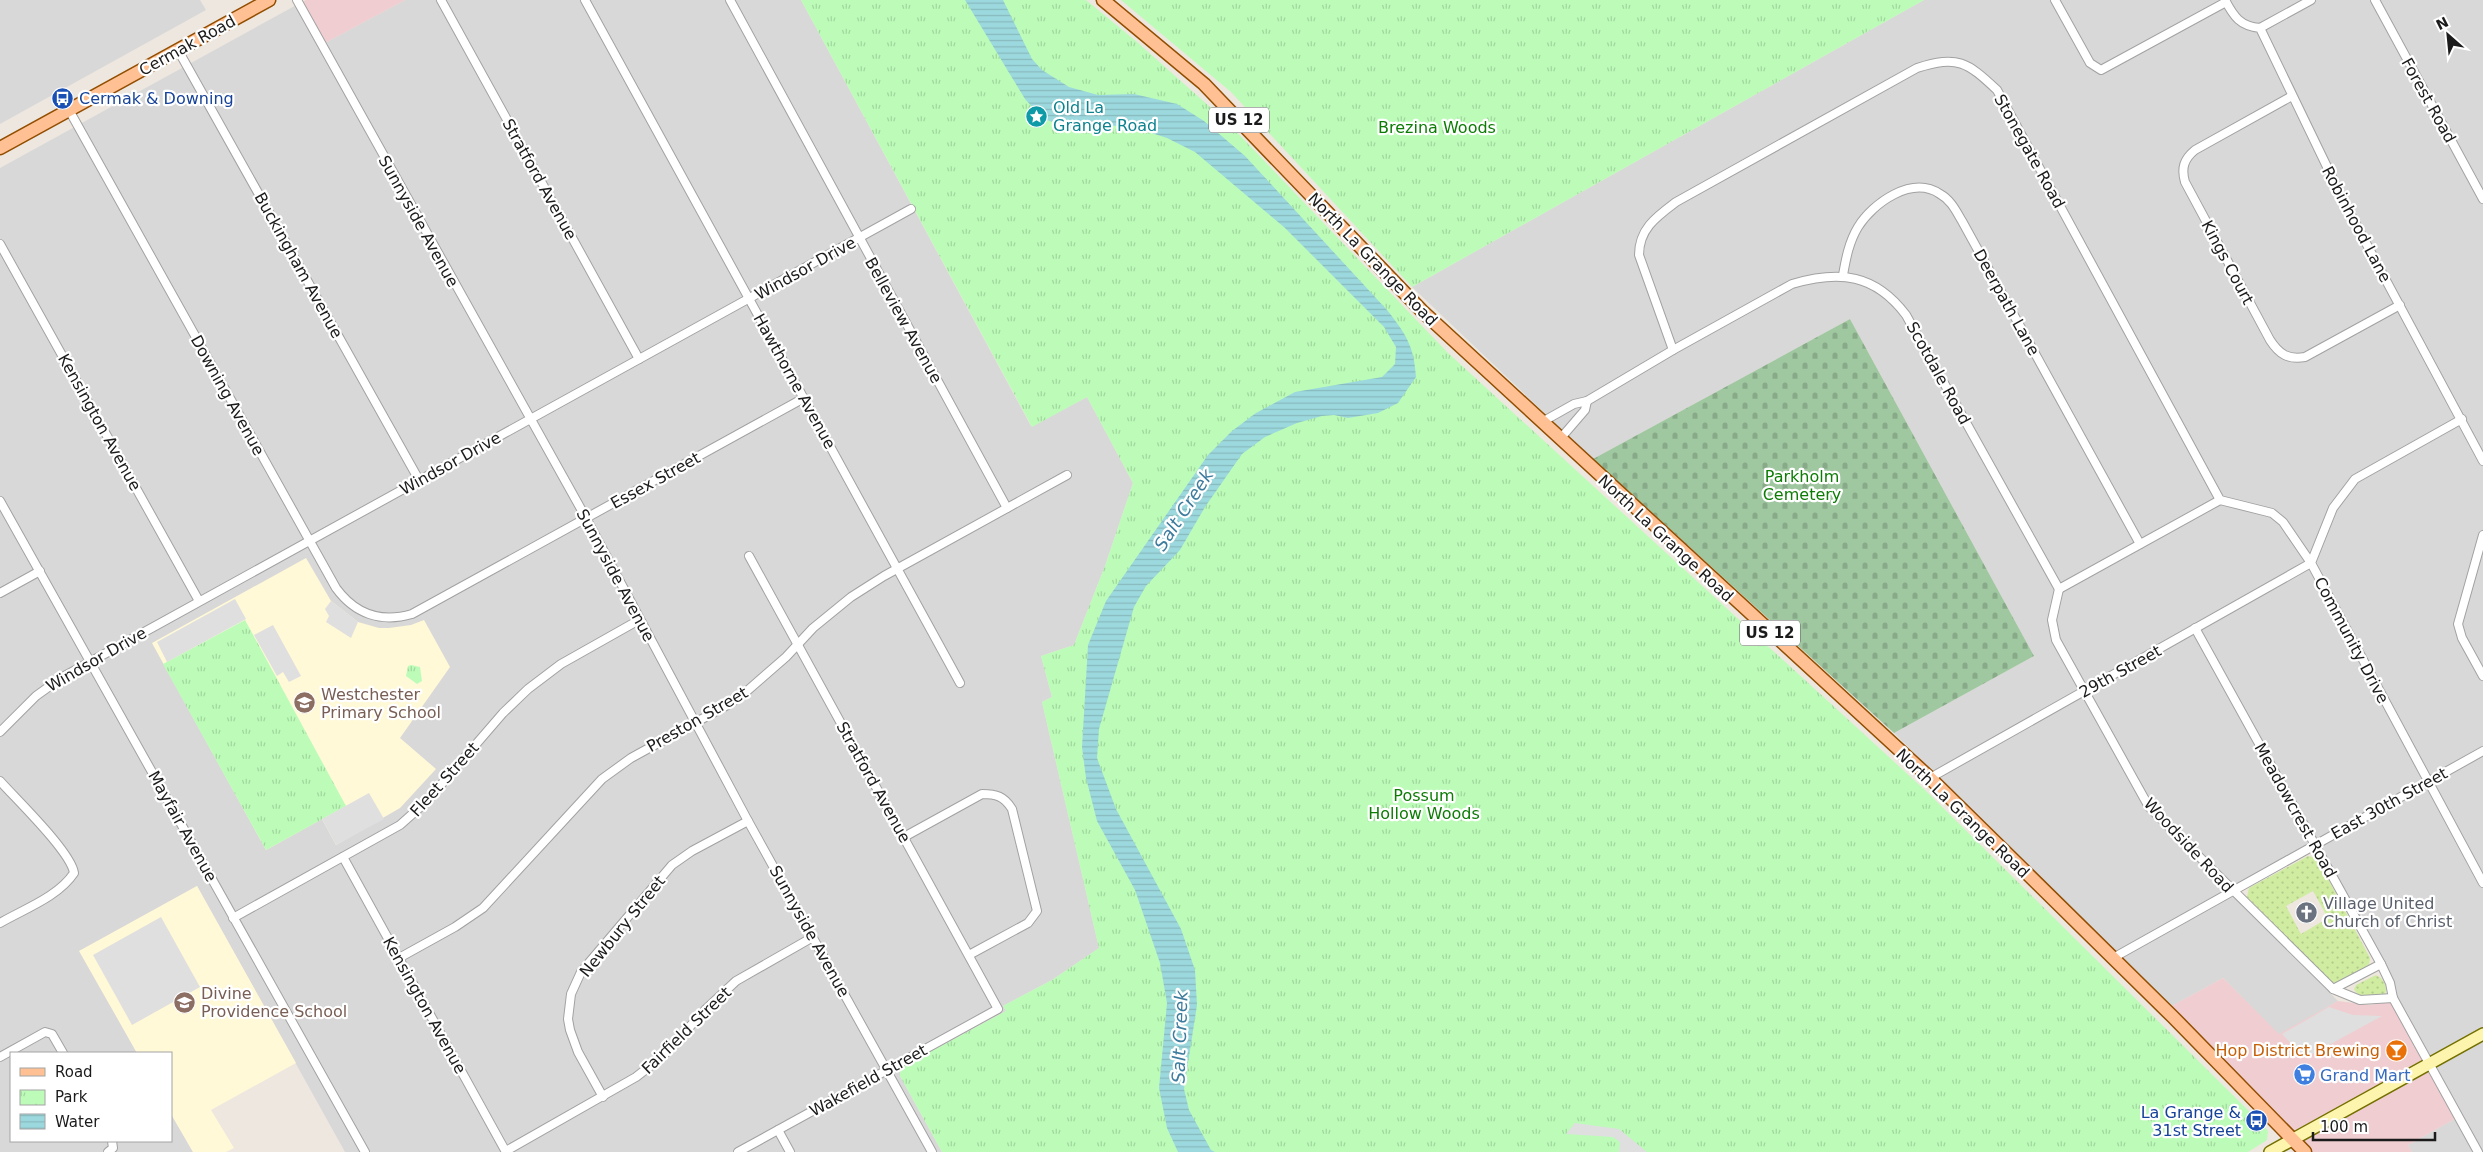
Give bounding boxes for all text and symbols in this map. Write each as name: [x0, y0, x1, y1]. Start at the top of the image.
north arrow: [2423, 10, 2473, 60]
street label: Cermak Road: [136, 11, 239, 80]
text: N: [2433, 14, 2451, 33]
street label: Forest Road: [2397, 54, 2460, 146]
bus stop icon: Cermak & Downing: [51, 86, 75, 110]
place label: Cermak & Downing: [79, 89, 234, 108]
street label: Stonegate Road: [1990, 91, 2069, 212]
place label: Old La Grange Road: [1053, 98, 1157, 135]
place icon: Old La Grange Road: [1025, 104, 1049, 128]
road number: US 12: [1209, 108, 1269, 132]
street label: Stratford Avenue: [498, 115, 581, 243]
park label: Brezina Woods: [1378, 118, 1496, 137]
street label: Sunnyside Avenue: [375, 152, 463, 290]
street label: Robinhood Lane: [2318, 163, 2395, 285]
street label: Buckingham Avenue: [251, 189, 347, 342]
street label: North La Grange Road: [1304, 189, 1441, 330]
street label: Kings Court: [2197, 217, 2258, 308]
street label: Windsor Drive: [751, 233, 859, 304]
street label: Deerpath Lane: [1969, 246, 2044, 359]
street label: Belleview Avenue: [861, 254, 946, 386]
street label: Hawthorne Avenue: [749, 310, 840, 452]
street label: Scotdale Road: [1902, 319, 1975, 428]
street label: Downing Avenue: [187, 332, 269, 459]
street label: Kensington Avenue: [54, 351, 145, 494]
street label: Windsor Drive: [396, 428, 504, 499]
street label: Essex Street: [607, 448, 703, 513]
water label: Salt Creek: [1150, 464, 1219, 554]
park label: Parkholm Cemetery: [1763, 467, 1841, 504]
street label: North La Grange Road: [1594, 471, 1737, 606]
street label: Sunnyside Avenue: [573, 506, 659, 645]
street label: Community Drive: [2310, 574, 2393, 707]
road number: US 12: [1740, 620, 1800, 646]
street label: Windsor Drive: [43, 623, 150, 696]
street label: 29th Street: [2076, 641, 2164, 702]
street label: Preston Street: [643, 683, 751, 756]
place label: Westchester Primary School: [321, 685, 441, 722]
school or university icon: Westchester Primary School: [293, 691, 317, 715]
street label: Stratford Avenue: [832, 718, 915, 846]
street label: Fleet Street: [406, 738, 483, 820]
street label: Meadowcrest Road: [2251, 740, 2341, 881]
street label: North La Grange Road: [1892, 745, 2033, 882]
street label: East 30th Street: [2328, 764, 2451, 843]
street label: Mayfair Avenue: [144, 767, 221, 885]
park label: Possum Hollow Woods: [1368, 786, 1480, 823]
street label: Woodside Road: [2140, 794, 2237, 897]
street label: Sunnyside Avenue: [766, 862, 854, 1000]
street label: Newbury Street: [576, 872, 669, 981]
place label: Village United Church of Christ: [2323, 894, 2452, 931]
church icon: Village United Church of Christ: [2295, 900, 2319, 924]
street label: Kensington Avenue: [379, 934, 470, 1077]
street label: Fairfield Street: [638, 983, 735, 1078]
place label: Divine Providence School: [201, 984, 347, 1021]
water label: Salt Creek: [1167, 989, 1192, 1084]
school or university icon: Divine Providence School: [173, 990, 197, 1014]
bar icon: Hop District Brewing: [2384, 1038, 2408, 1062]
street label: Wakefield Street: [806, 1040, 930, 1121]
place label: Hop District Brewing: [2216, 1041, 2380, 1060]
legend: [10, 1052, 172, 1142]
text: Road: [55, 1063, 93, 1081]
supermarket icon: Grand Mart: [2292, 1063, 2316, 1087]
place label: Grand Mart: [2320, 1066, 2411, 1085]
text: Park: [55, 1088, 88, 1106]
place label: La Grange & 31st Street: [2141, 1103, 2241, 1140]
bus stop icon: La Grange & 31st Street: [2245, 1109, 2269, 1133]
scale bar: [2313, 1110, 2436, 1142]
text: Water: [55, 1113, 100, 1131]
text: 100 m: [2320, 1118, 2368, 1136]

